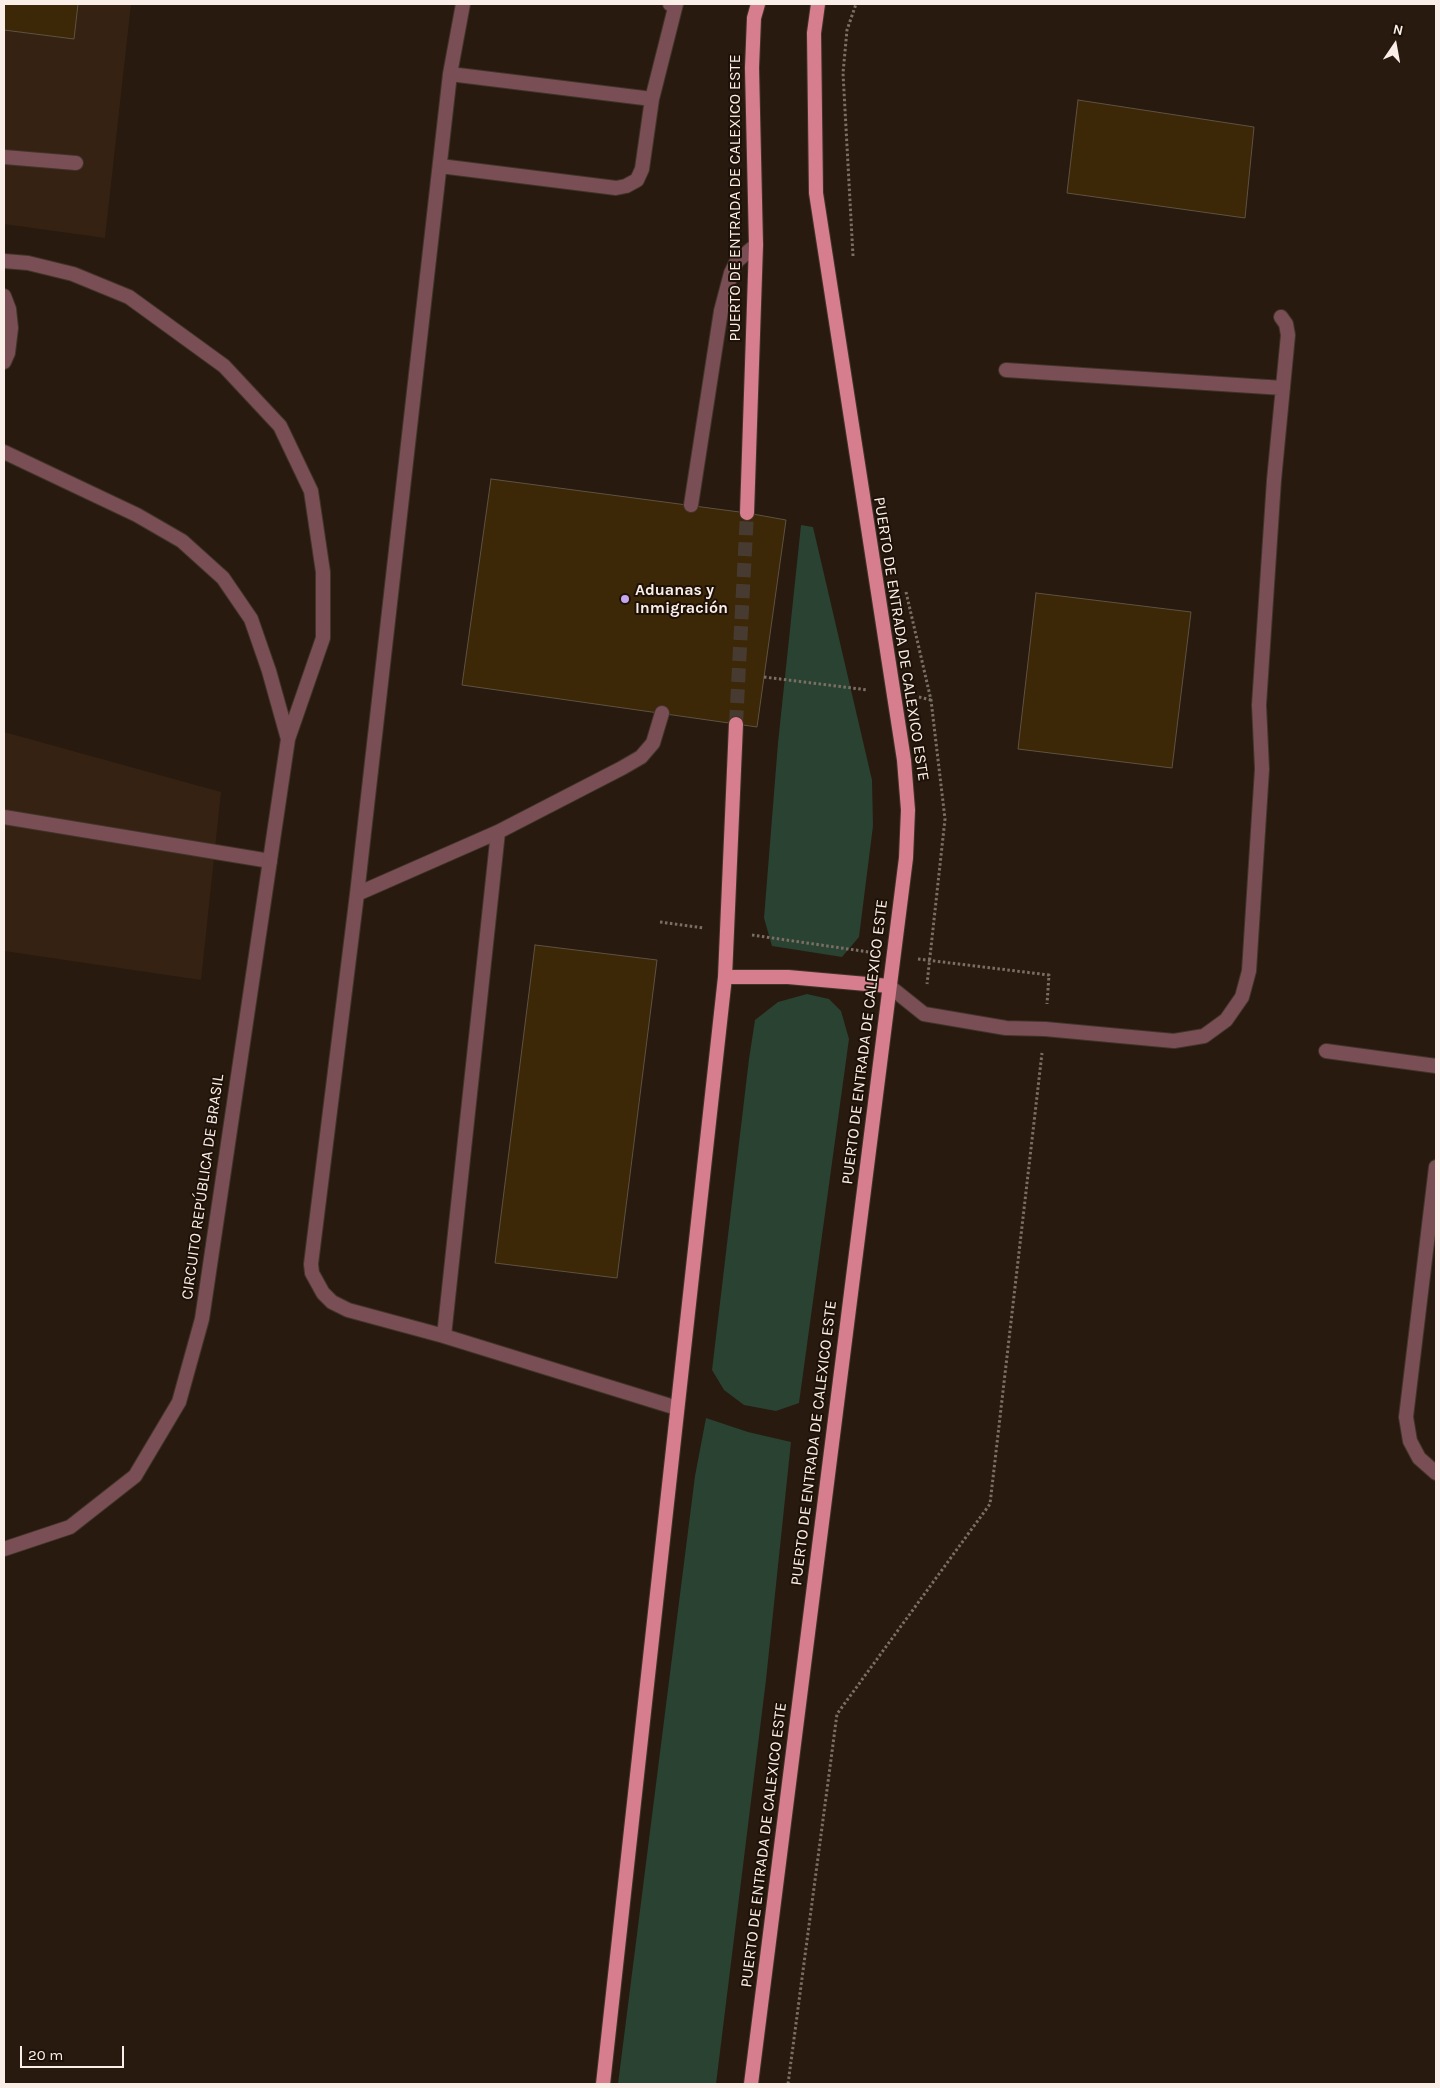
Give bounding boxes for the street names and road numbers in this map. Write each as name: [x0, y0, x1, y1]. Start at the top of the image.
street label: PUERTO DE ENTRADA DE CALEXICO ESTE: [725, 54, 745, 342]
street label: PUERTO DE ENTRADA DE CALEXICO ESTE: [869, 496, 933, 782]
street label: PUERTO DE ENTRADA DE CALEXICO ESTE: [838, 898, 892, 1186]
street label: CIRCUITO REPÚBLICA DE BRASIL: [178, 1073, 228, 1301]
street label: PUERTO DE ENTRADA DE CALEXICO ESTE: [787, 1299, 841, 1587]
street label: PUERTO DE ENTRADA DE CALEXICO ESTE: [737, 1701, 791, 1989]

